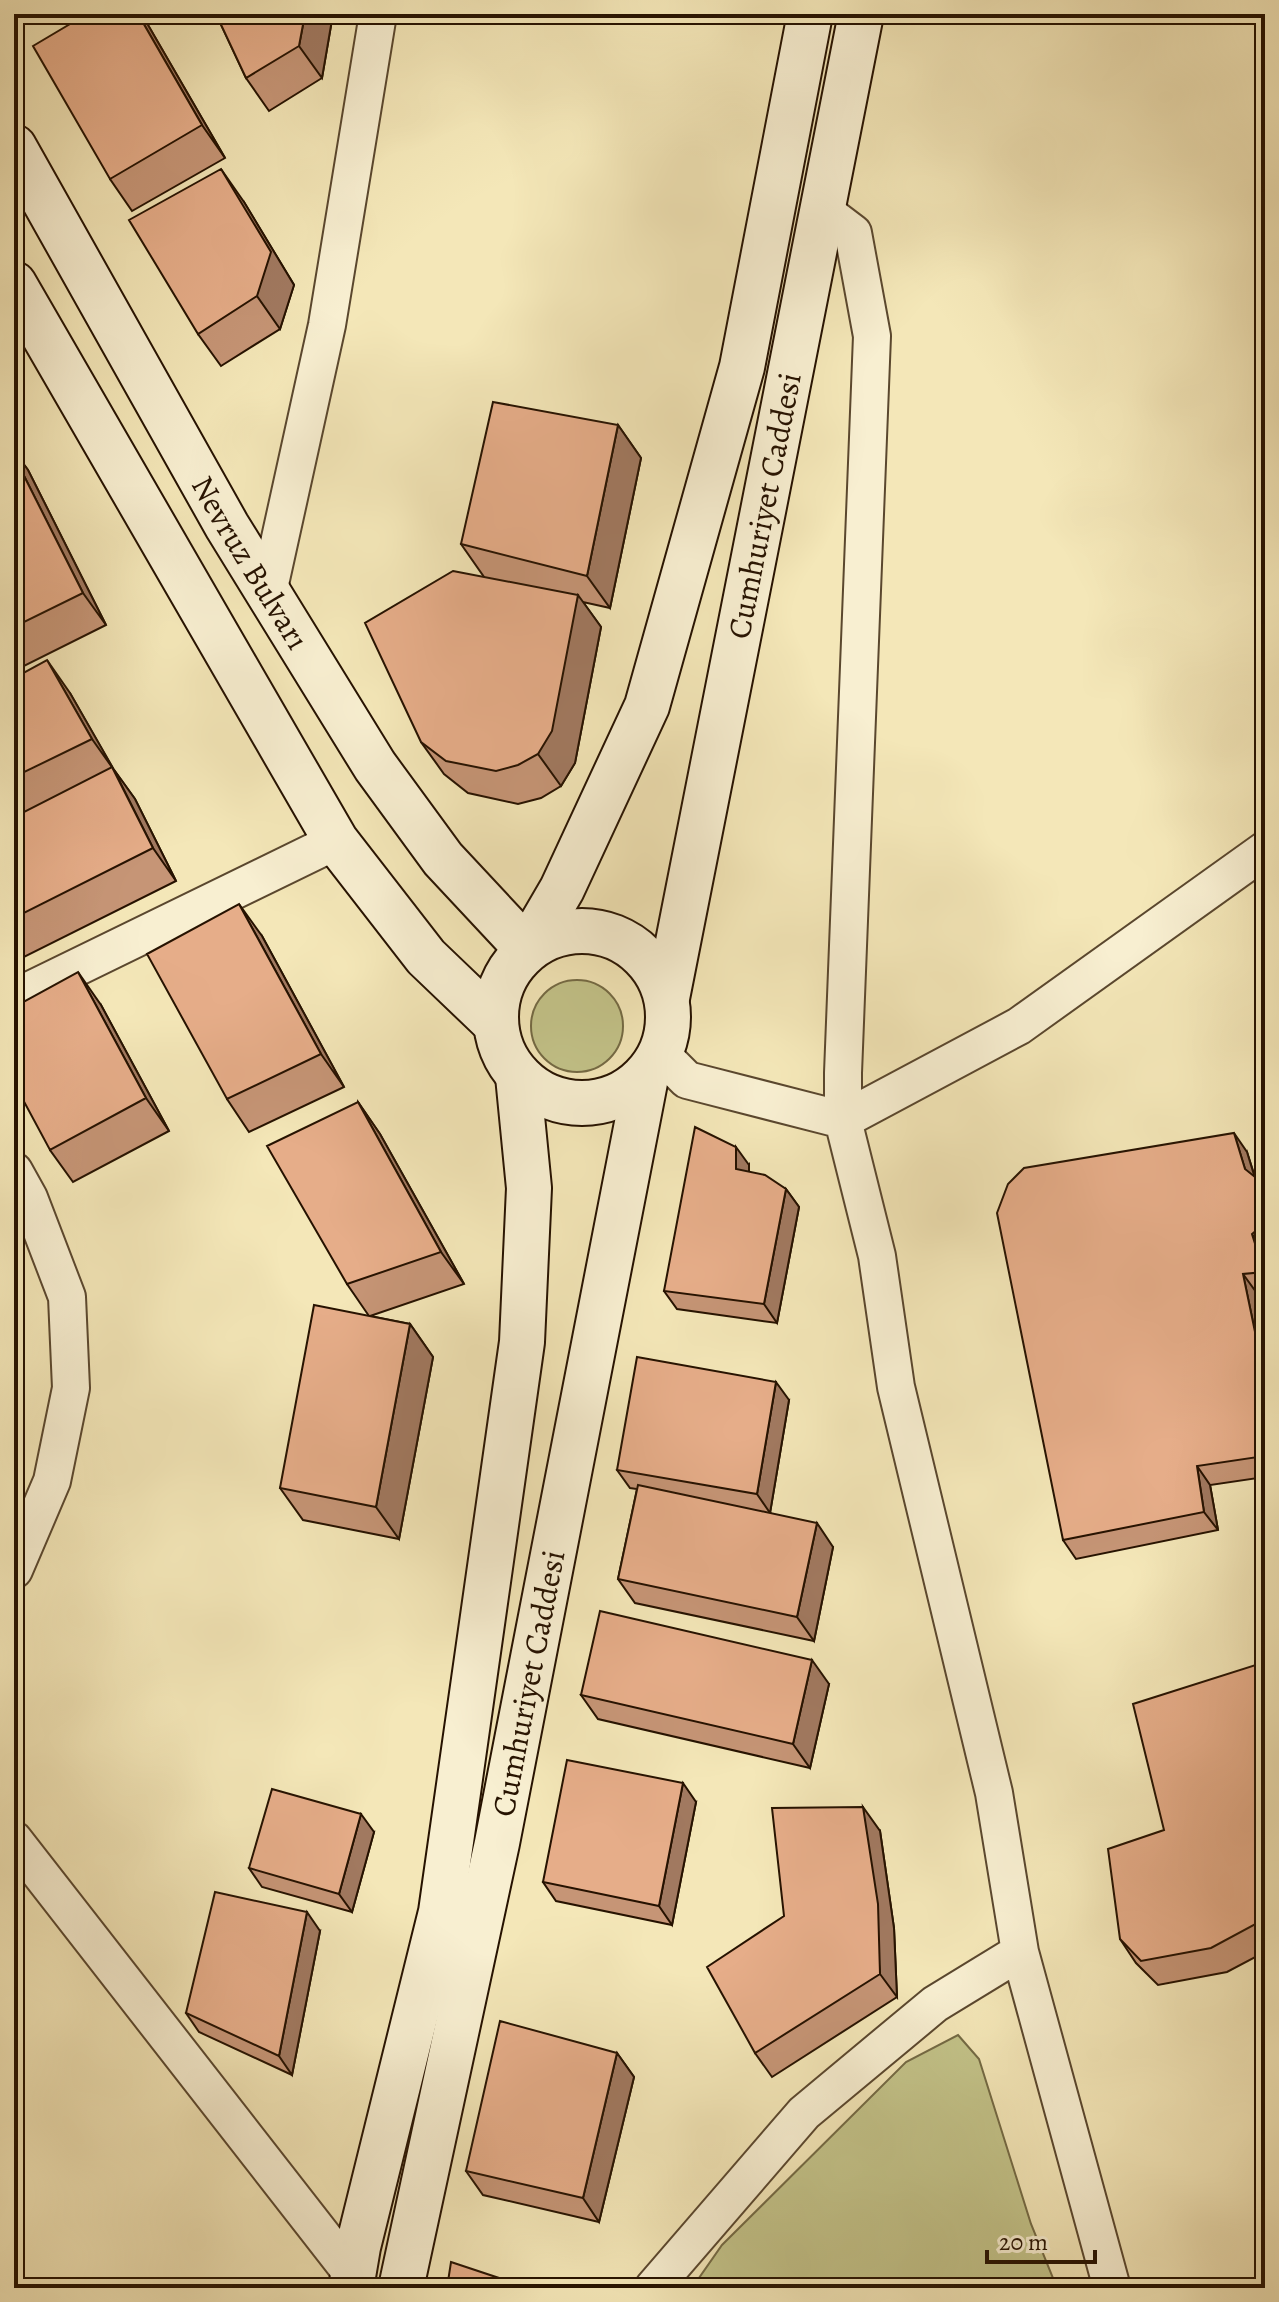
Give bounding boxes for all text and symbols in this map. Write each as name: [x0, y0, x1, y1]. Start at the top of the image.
street label: Cumhuriyet Caddesi: [716, 369, 812, 642]
street label: Nevruz Bulvarı: [181, 468, 320, 658]
street label: Cumhuriyet Caddesi: [481, 1546, 575, 1820]
scale bar: [987, 2214, 1095, 2264]
text: 20 m: [999, 2226, 1048, 2258]

